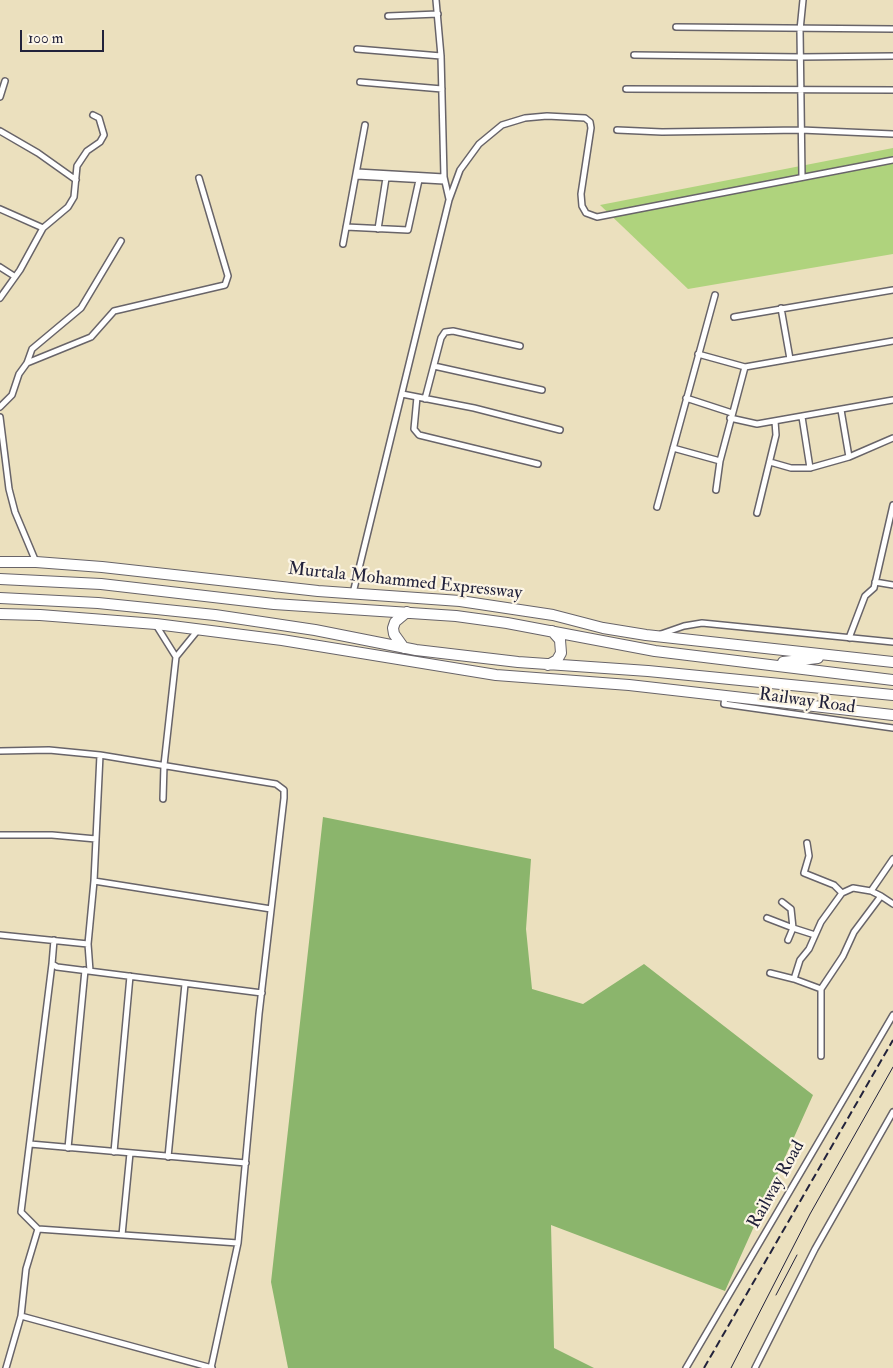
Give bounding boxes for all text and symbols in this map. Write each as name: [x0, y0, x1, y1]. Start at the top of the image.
scale bar: [22, 20, 106, 52]
text: 100 m: [28, 29, 63, 48]
street label: Murtala Mohammed Expressway: [287, 559, 523, 605]
street label: Railway Road: [757, 685, 857, 719]
street label: Railway Road: [744, 1137, 810, 1233]

